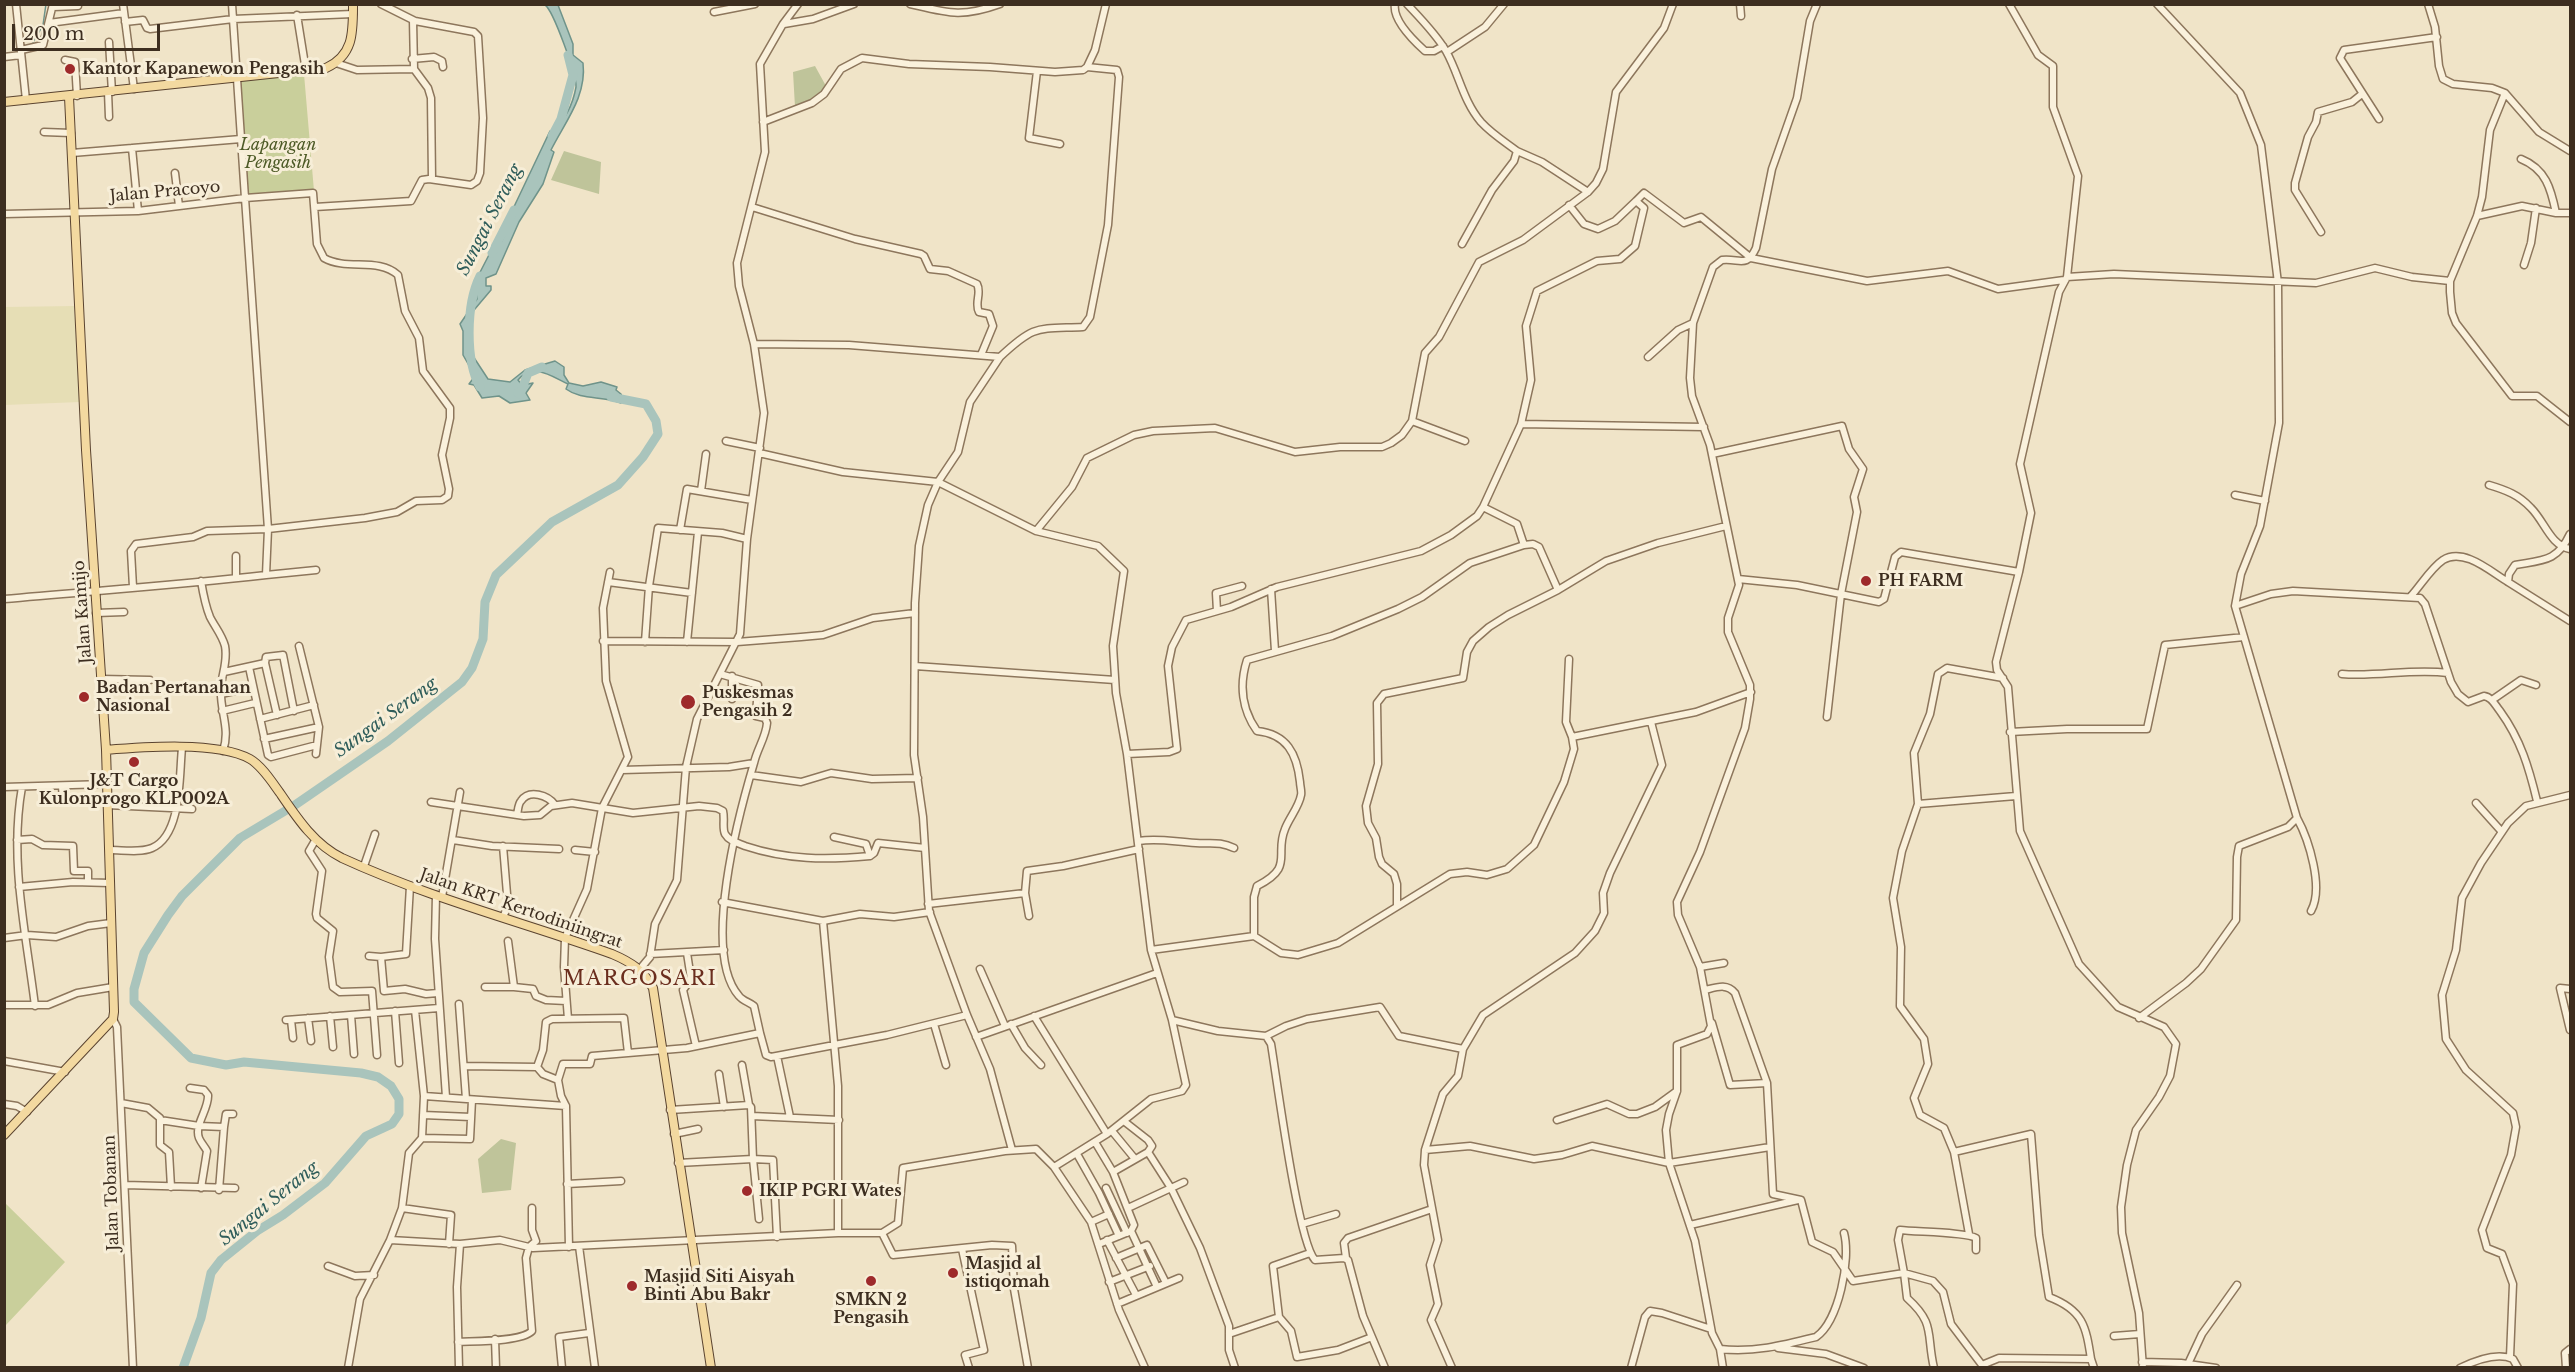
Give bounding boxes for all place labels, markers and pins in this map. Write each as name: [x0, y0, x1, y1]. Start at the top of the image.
place label: Kantor Kapanewon Pengasih: [82, 59, 324, 79]
marker: Kantor Kapanewon Pengasih: [63, 62, 77, 76]
place label: PH FARM: [1878, 571, 1963, 591]
marker: PH FARM: [1859, 574, 1873, 588]
place label: Badan Pertanahan Nasional: [96, 678, 251, 716]
place label: Puskesmas Pengasih 2: [702, 683, 794, 721]
marker: Badan Pertanahan Nasional: [77, 690, 91, 704]
marker: Puskesmas Pengasih 2: [679, 693, 697, 711]
marker: J&T Cargo Kulonprogo KLP002A: [127, 755, 141, 769]
place label: J&T Cargo Kulonprogo KLP002A: [39, 771, 229, 809]
place label: IKIP PGRI Wates: [759, 1181, 902, 1201]
marker: IKIP PGRI Wates: [740, 1184, 754, 1198]
place label: Masjid al istiqomah: [965, 1254, 1050, 1292]
marker: Masjid al istiqomah: [946, 1266, 960, 1280]
place label: Masjid Siti Aisyah Binti Abu Bakr: [644, 1267, 795, 1305]
marker: SMKN 2 Pengasih: [864, 1274, 878, 1288]
marker: Masjid Siti Aisyah Binti Abu Bakr: [625, 1279, 639, 1293]
place label: SMKN 2 Pengasih: [833, 1290, 909, 1328]

